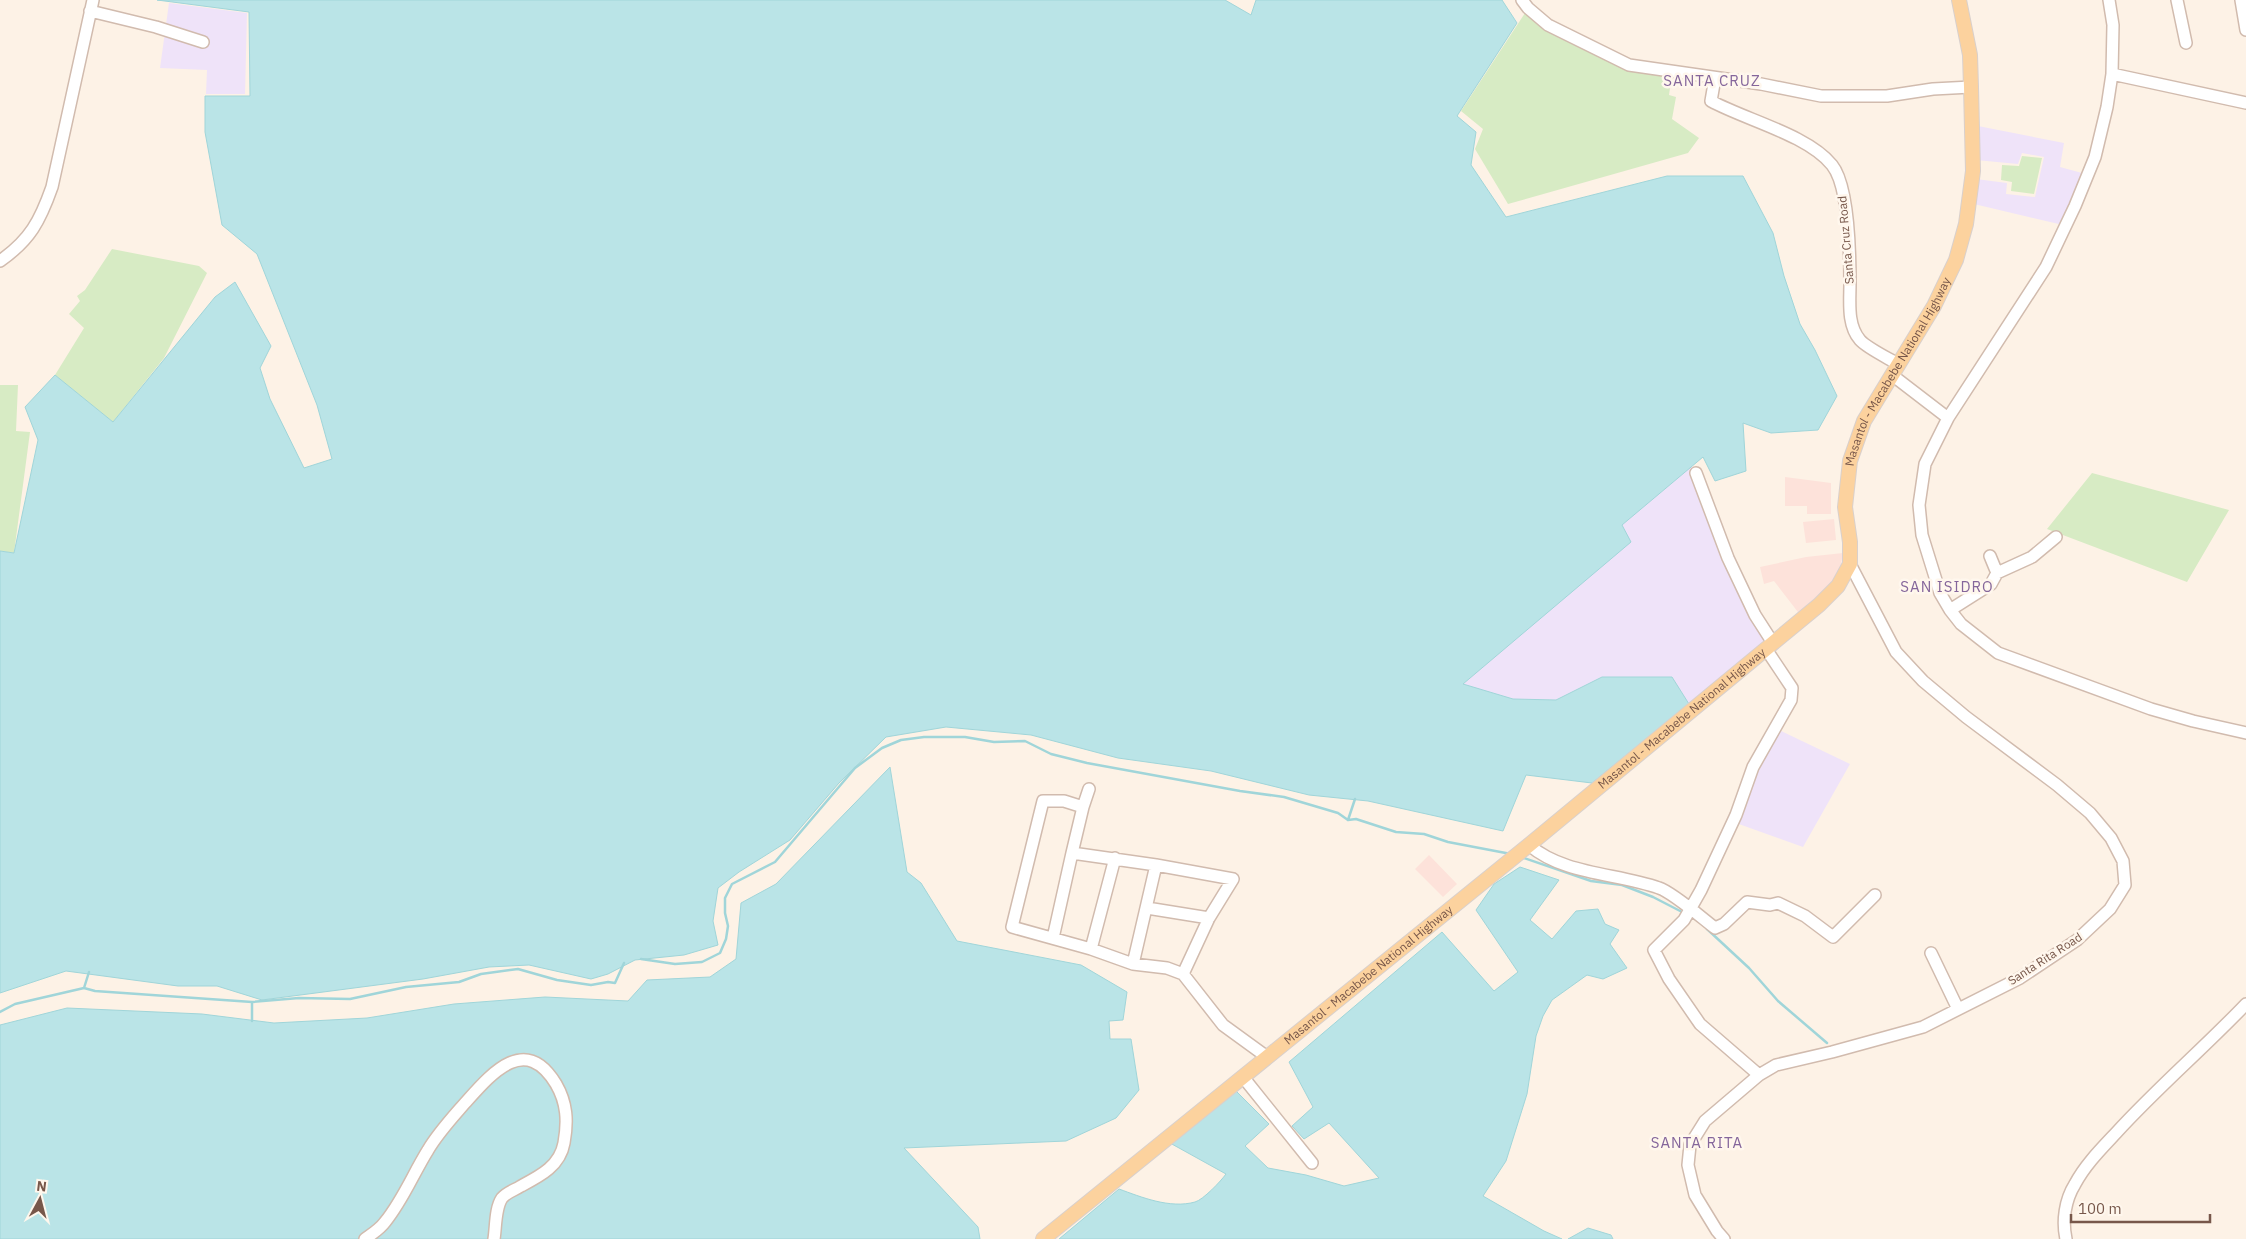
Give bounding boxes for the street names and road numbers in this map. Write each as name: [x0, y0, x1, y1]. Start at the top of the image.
street label: Santa Cruz Road: [1834, 195, 1857, 285]
street label: Masantol - Macabebe National Highway: [1841, 275, 1954, 467]
street label: Masantol - Macabebe National Highway: [1595, 645, 1768, 792]
street label: Masantol - Macabebe National Highway: [1281, 902, 1456, 1048]
street label: Santa Rita Road: [2005, 929, 2085, 988]

